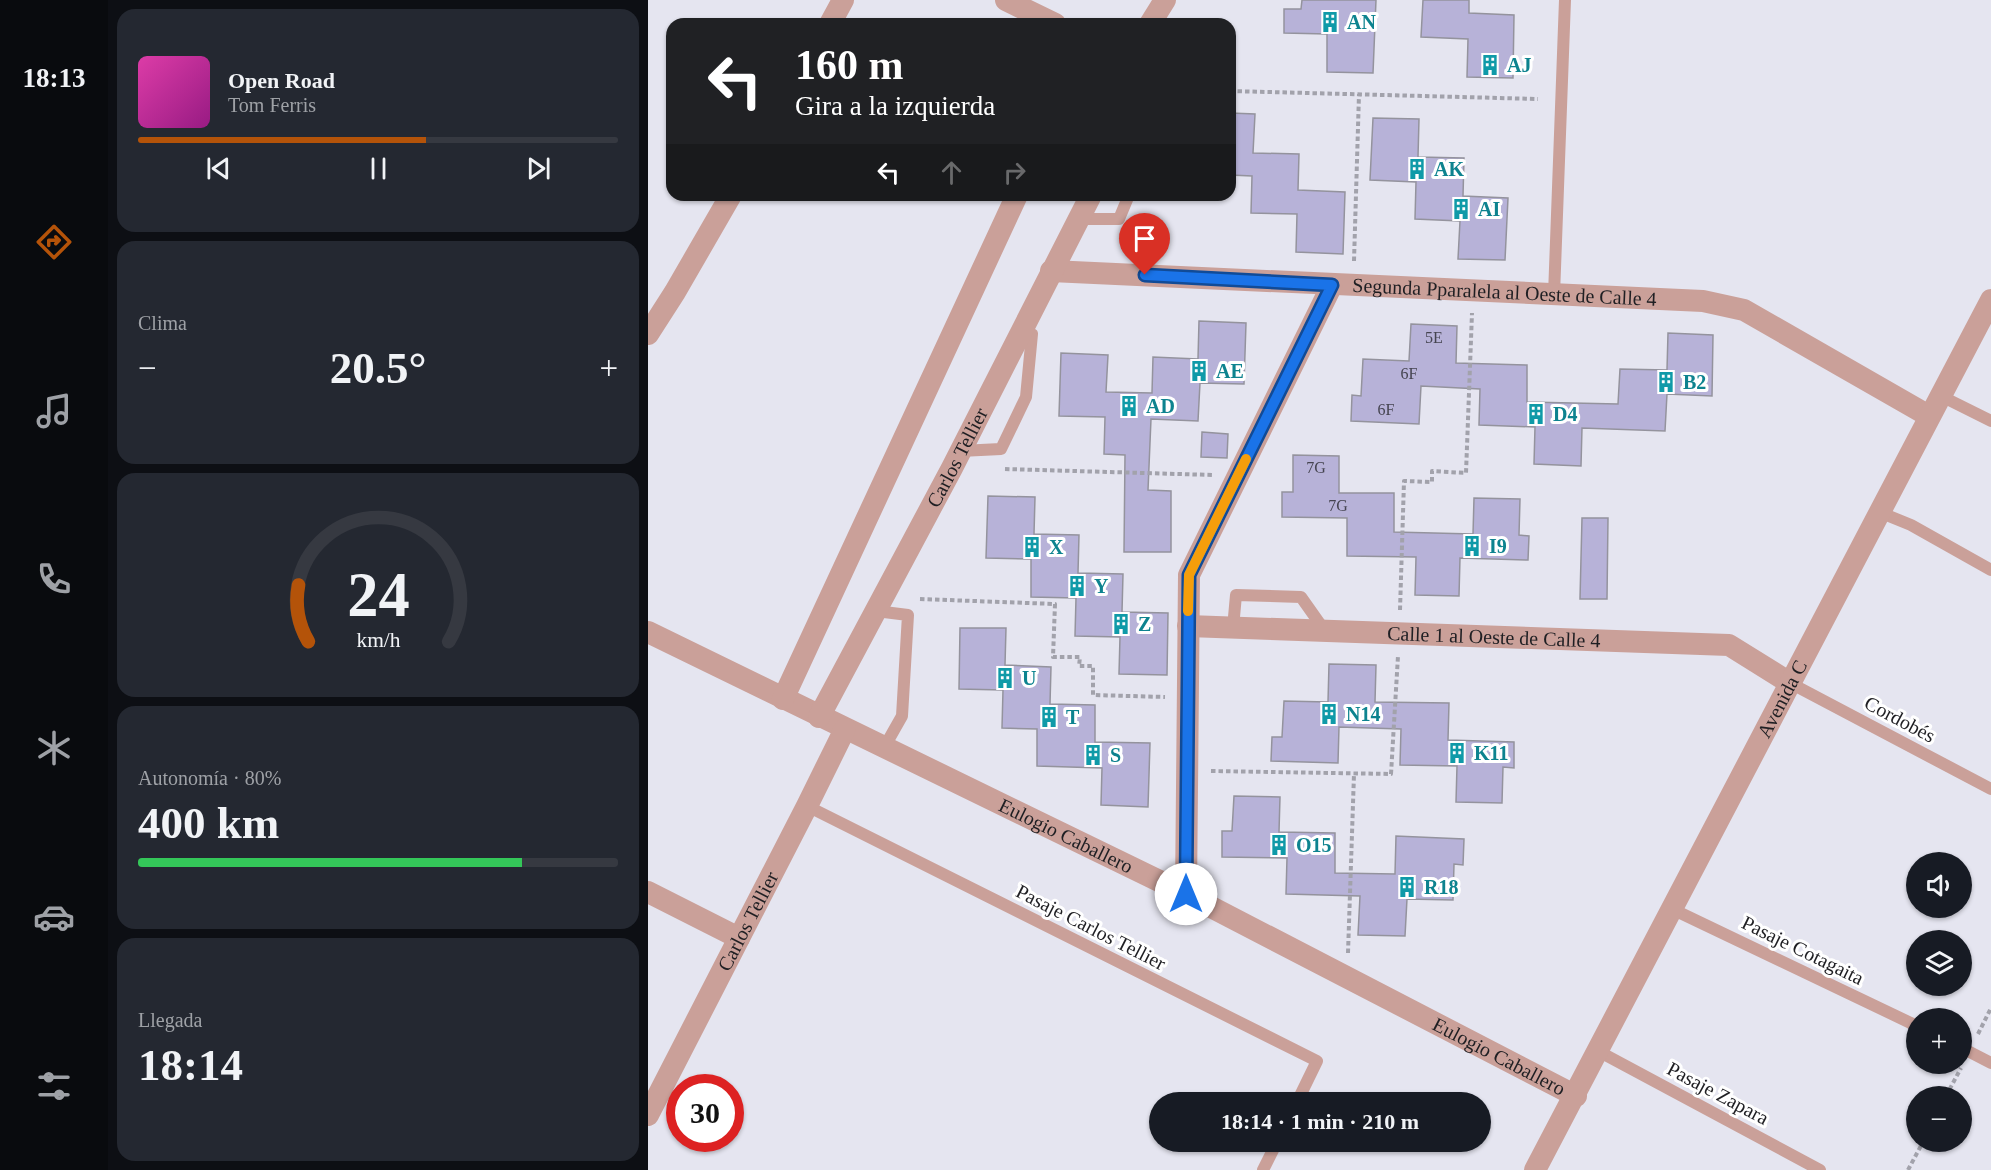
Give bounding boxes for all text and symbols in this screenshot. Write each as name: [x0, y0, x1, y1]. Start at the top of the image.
building icon: AN: [1318, 10, 1342, 34]
place label: AN: [1347, 11, 1376, 33]
icon: left: [696, 42, 774, 120]
text: 160 m: [795, 42, 904, 88]
building icon: AJ: [1478, 53, 1502, 77]
place label: AJ: [1507, 54, 1531, 76]
text: 18:13: [23, 63, 86, 93]
text: Open Road: [228, 68, 335, 93]
text: Gira a la izquierda: [795, 91, 995, 121]
text: Tom Ferris: [228, 94, 316, 116]
icon: previous: [202, 152, 235, 185]
icon: pause: [362, 152, 395, 185]
icon: next: [522, 152, 555, 185]
icon: left: [872, 156, 905, 189]
icon: ahead: [935, 156, 968, 189]
icon: right: [998, 156, 1031, 189]
building icon: AK: [1405, 157, 1429, 181]
place label: AK: [1434, 158, 1464, 180]
building icon: AI: [1449, 197, 1473, 221]
place label: AI: [1478, 198, 1500, 220]
pin: [1119, 213, 1170, 275]
icon: directions: [33, 221, 75, 263]
icon: arrive: [1128, 222, 1161, 255]
street label: Segunda Pparalela al Oeste de Calle 4: [1352, 274, 1657, 310]
text: Clima: [138, 312, 187, 334]
house number: 5E: [1425, 329, 1443, 346]
text: 20.5°: [330, 343, 426, 393]
text: −: [138, 350, 157, 386]
text: +: [599, 350, 618, 386]
building icon: AE: [1187, 359, 1211, 383]
place label: AE: [1216, 360, 1244, 382]
house number: 6F: [1401, 365, 1418, 382]
building icon: B2: [1654, 370, 1678, 394]
place label: B2: [1683, 371, 1706, 393]
icon: music: [33, 390, 75, 432]
building icon: AD: [1117, 394, 1141, 418]
place label: AD: [1146, 395, 1175, 417]
house number: 6F: [1378, 401, 1395, 418]
building icon: D4: [1524, 402, 1548, 426]
place label: D4: [1553, 403, 1577, 425]
street label: Carlos Tellier: [922, 404, 992, 511]
house number: 7G: [1306, 459, 1326, 476]
house number: 7G: [1328, 497, 1348, 514]
building icon: I9: [1460, 534, 1484, 558]
building icon: X: [1020, 535, 1044, 559]
place label: I9: [1489, 535, 1507, 557]
place label: X: [1049, 536, 1064, 558]
icon: phone: [33, 558, 75, 600]
text: 24: [347, 560, 409, 629]
building icon: Y: [1065, 574, 1089, 598]
place label: Y: [1094, 575, 1109, 597]
building icon: Z: [1109, 612, 1133, 636]
place label: Z: [1138, 613, 1151, 635]
street label: Calle 1 al Oeste de Calle 4: [1387, 622, 1601, 651]
text: km/h: [356, 628, 400, 652]
street label: Avenida C: [1753, 656, 1811, 741]
building icon: U: [993, 666, 1017, 690]
place label: U: [1022, 667, 1036, 689]
street label: Cordobés: [1861, 691, 1939, 747]
building icon: N14: [1317, 702, 1341, 726]
place label: N14: [1346, 703, 1380, 725]
building icon: T: [1037, 705, 1061, 729]
place label: T: [1066, 706, 1080, 728]
icon: climate: [33, 727, 75, 769]
building icon: K11: [1445, 741, 1469, 765]
place label: K11: [1474, 742, 1508, 764]
building icon: S: [1081, 743, 1105, 767]
place label: S: [1110, 744, 1121, 766]
text: Autonomía · 80%: [138, 767, 281, 789]
street label: Eulogio Caballero: [996, 794, 1137, 877]
text: 400 km: [138, 798, 279, 848]
building icon: O15: [1267, 833, 1291, 857]
place label: O15: [1296, 834, 1332, 856]
map controls: [1906, 852, 1972, 1152]
button: sound: [1906, 852, 1972, 918]
position arrow: [1154, 862, 1218, 926]
street label: Carlos Tellier: [713, 867, 783, 975]
building icon: R18: [1395, 875, 1419, 899]
place label: R18: [1424, 876, 1458, 898]
street label: Pasaje Carlos Tellier: [1012, 880, 1170, 975]
icon: car: [33, 896, 75, 938]
street label: Pasaje Cotagaita: [1738, 911, 1868, 990]
button: layers: [1906, 930, 1972, 996]
button: +: [1906, 1008, 1972, 1074]
text: Llegada: [138, 1009, 202, 1031]
street label: Eulogio Caballero: [1429, 1013, 1569, 1100]
text: 18:14: [138, 1040, 243, 1090]
street label: Pasaje Zapara: [1663, 1057, 1773, 1130]
icon: filters: [33, 1065, 75, 1107]
speed limit sign: 30: [666, 1074, 744, 1152]
button: −: [1906, 1086, 1972, 1152]
text: 18:14 · 1 min · 210 m: [1221, 1109, 1419, 1134]

